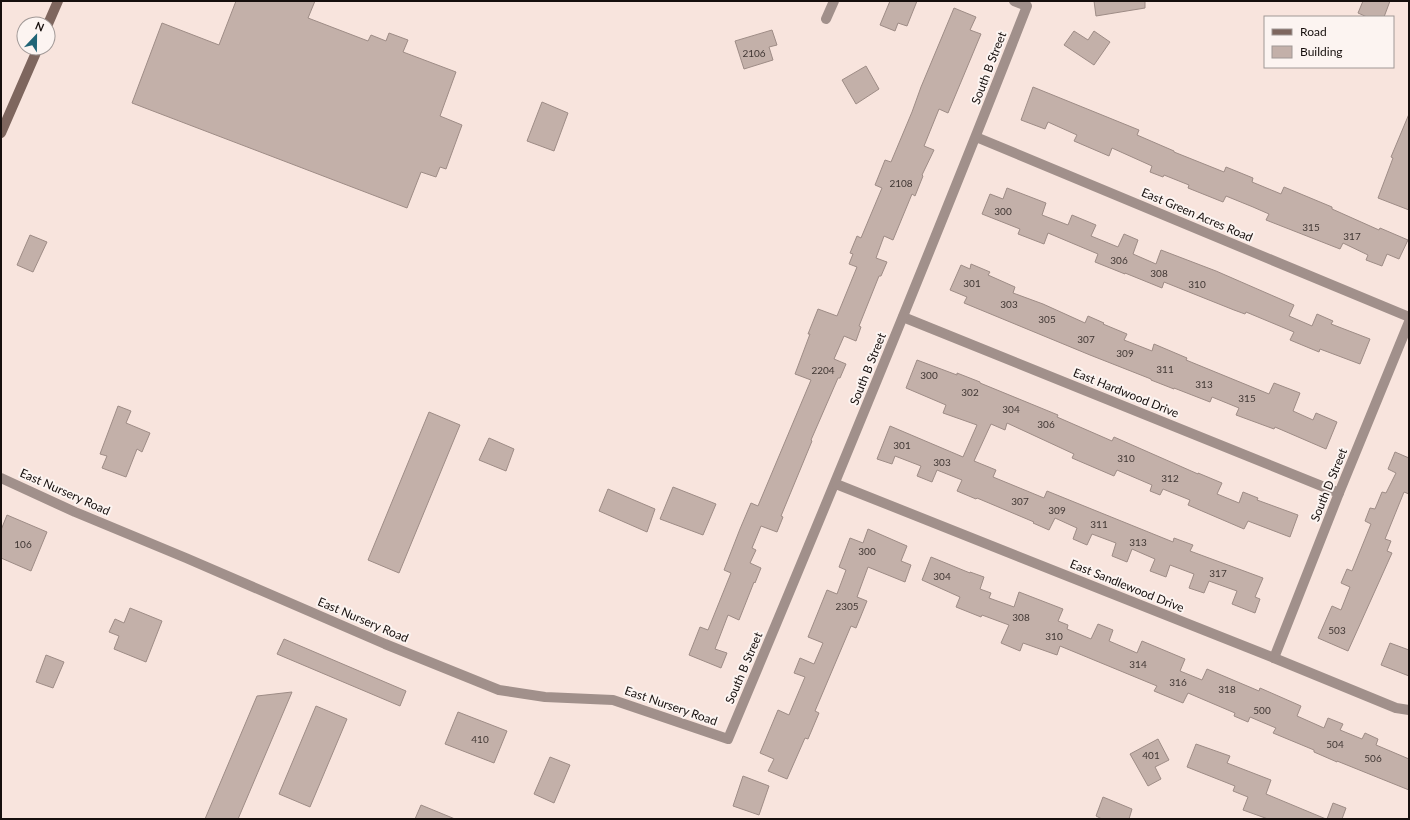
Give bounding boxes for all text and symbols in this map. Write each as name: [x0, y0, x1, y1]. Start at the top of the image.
north arrow: [16, 16, 56, 56]
legend: [1264, 16, 1394, 68]
text: N: [34, 19, 46, 34]
text: Road: [1300, 24, 1327, 39]
street label: South B Street: [968, 29, 1009, 106]
text: Building: [1300, 44, 1343, 59]
house number: 2106: [742, 47, 766, 59]
house number: 2108: [889, 177, 913, 189]
street label: East Green Acres Road: [1139, 184, 1255, 245]
house number: 300: [994, 205, 1012, 217]
house number: 315: [1302, 221, 1320, 233]
house number: 317: [1343, 230, 1361, 242]
house number: 306: [1110, 254, 1128, 266]
house number: 308: [1150, 267, 1168, 279]
house number: 301: [963, 277, 981, 289]
house number: 310: [1188, 278, 1206, 290]
house number: 303: [1000, 298, 1018, 310]
house number: 305: [1038, 313, 1056, 325]
street label: South B Street: [846, 330, 889, 407]
house number: 307: [1077, 333, 1095, 345]
house number: 309: [1116, 347, 1134, 359]
house number: 311: [1156, 363, 1174, 375]
house number: 2204: [811, 364, 835, 376]
street label: East Hardwood Drive: [1071, 365, 1181, 421]
house number: 300: [920, 369, 938, 381]
house number: 313: [1195, 378, 1213, 390]
house number: 302: [961, 386, 979, 398]
house number: 315: [1238, 392, 1256, 404]
house number: 304: [1002, 403, 1020, 415]
house number: 306: [1037, 418, 1055, 430]
house number: 301: [893, 439, 911, 451]
street label: South D Street: [1307, 445, 1350, 524]
house number: 310: [1117, 452, 1135, 464]
house number: 303: [933, 456, 951, 468]
street label: East Nursery Road: [18, 465, 113, 518]
house number: 312: [1161, 472, 1179, 484]
house number: 307: [1011, 495, 1029, 507]
house number: 309: [1048, 504, 1066, 516]
house number: 311: [1090, 518, 1108, 530]
house number: 313: [1129, 536, 1147, 548]
house number: 106: [14, 538, 32, 550]
house number: 300: [858, 545, 876, 557]
street label: East Sandlewood Drive: [1068, 556, 1186, 615]
house number: 317: [1209, 567, 1227, 579]
house number: 304: [933, 570, 951, 582]
street label: East Nursery Road: [316, 594, 411, 645]
house number: 2305: [835, 600, 859, 612]
house number: 308: [1012, 611, 1030, 623]
house number: 503: [1328, 624, 1346, 636]
street label: South B Street: [722, 629, 766, 706]
house number: 310: [1045, 630, 1063, 642]
house number: 314: [1129, 658, 1147, 670]
house number: 316: [1169, 676, 1187, 688]
street label: East Nursery Road: [623, 683, 719, 728]
house number: 318: [1218, 683, 1236, 695]
house number: 500: [1253, 704, 1271, 716]
house number: 410: [471, 733, 489, 745]
house number: 504: [1326, 738, 1344, 750]
house number: 401: [1142, 749, 1160, 761]
house number: 506: [1364, 752, 1382, 764]

